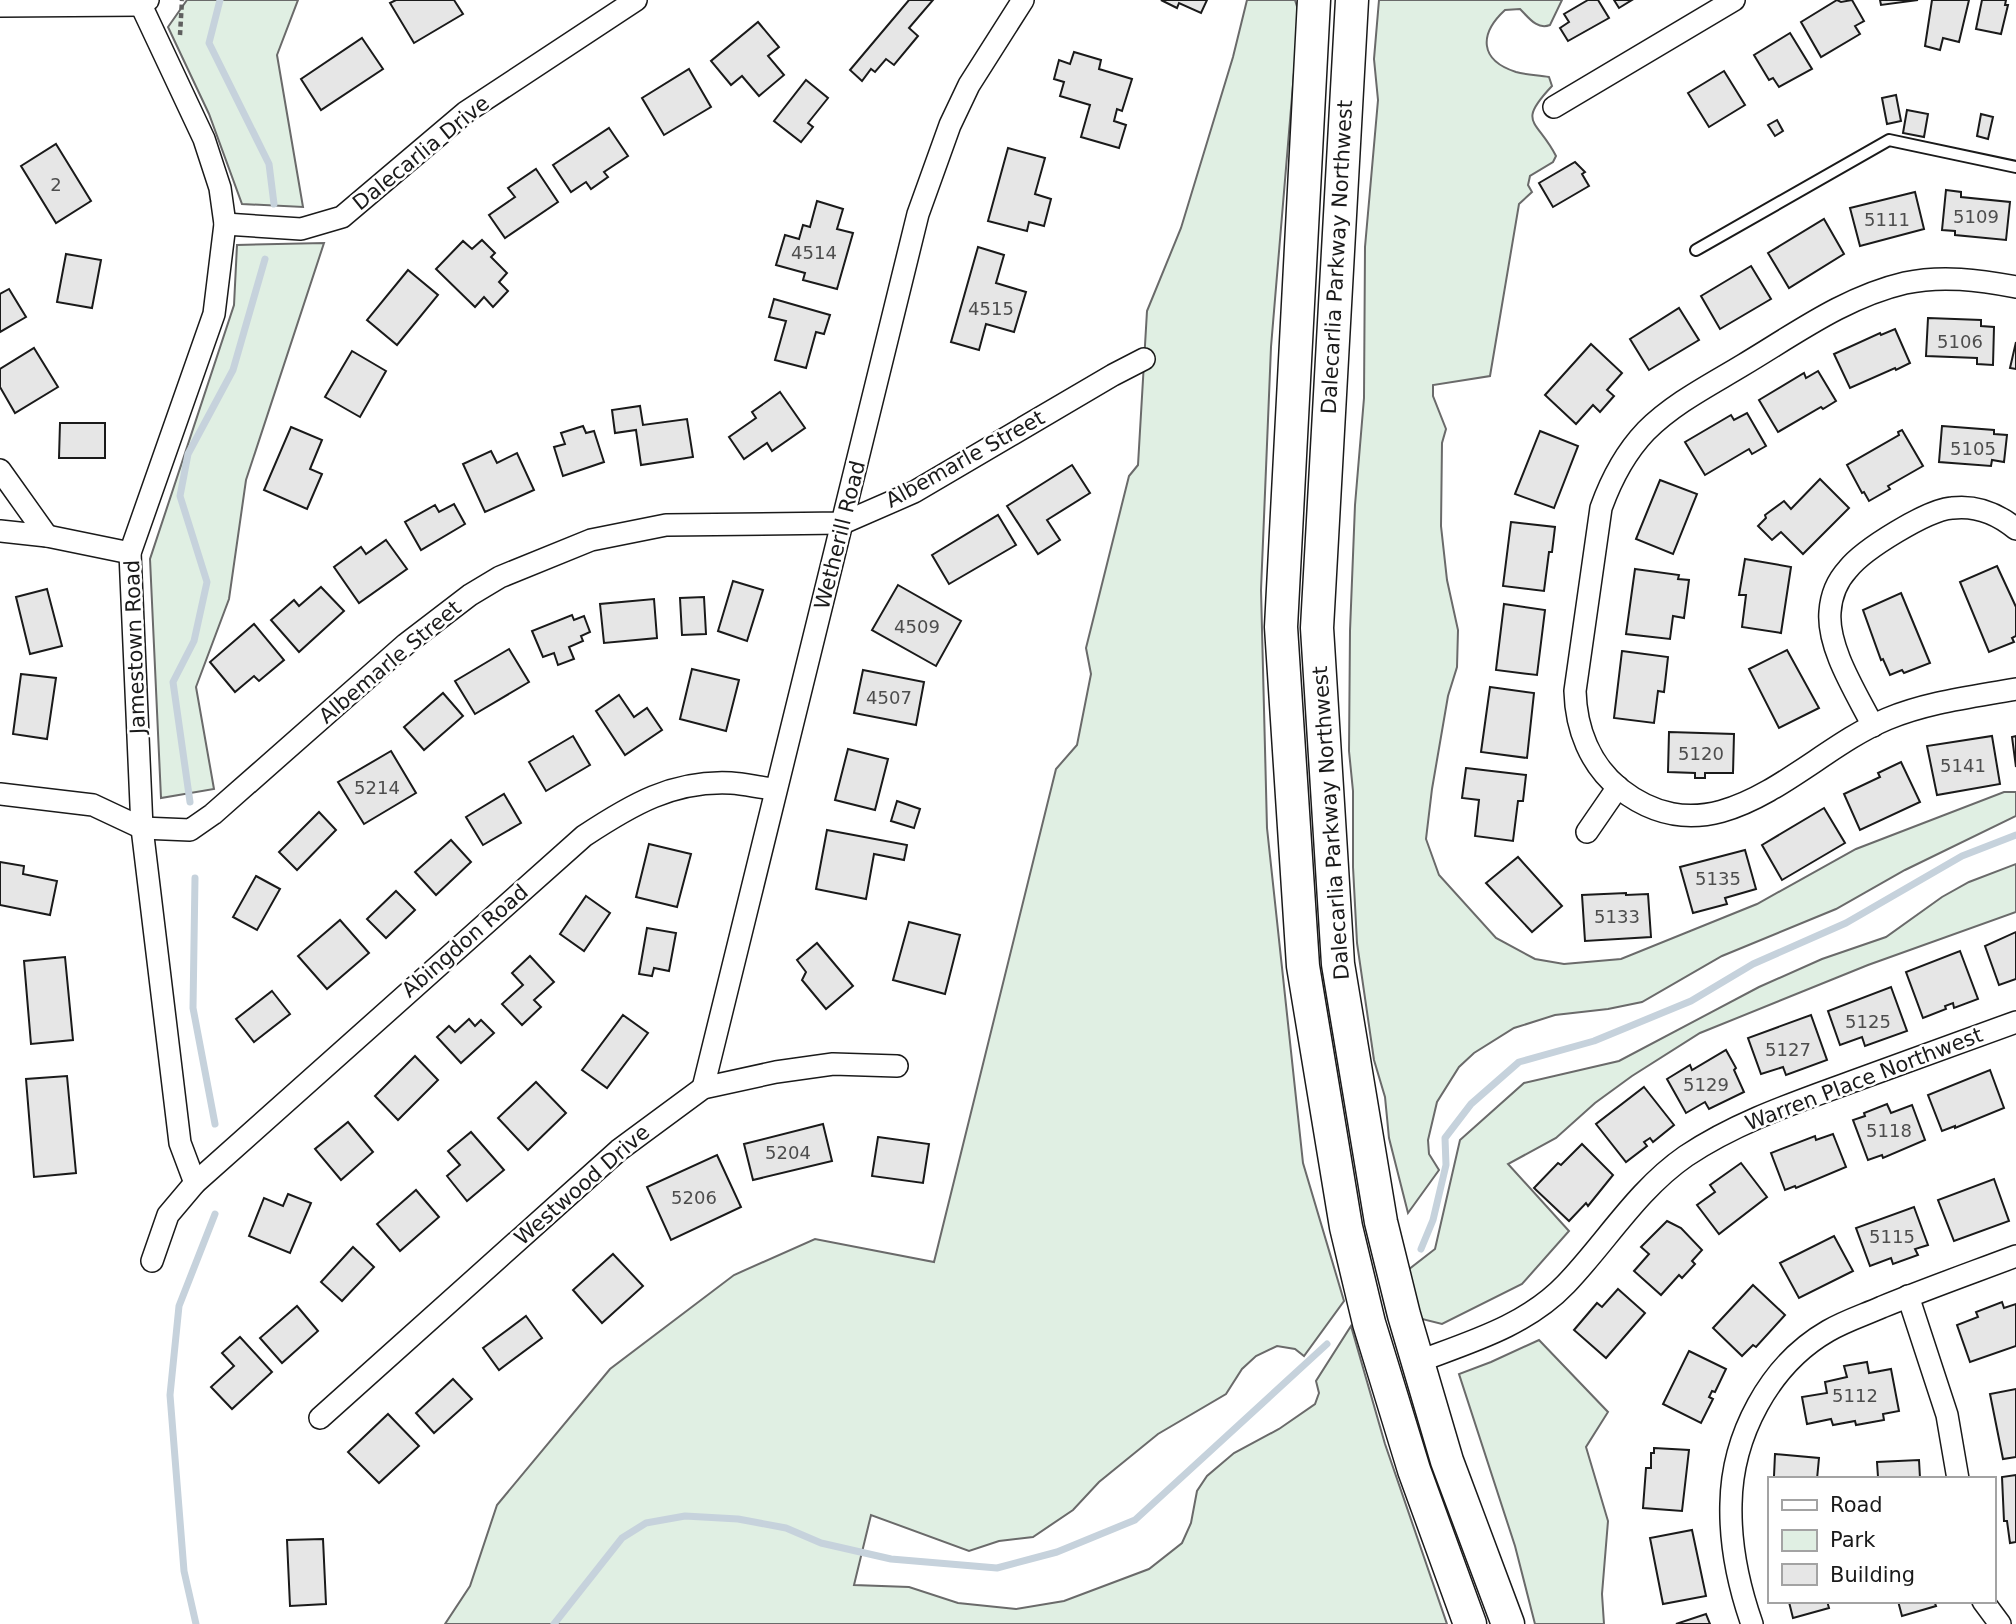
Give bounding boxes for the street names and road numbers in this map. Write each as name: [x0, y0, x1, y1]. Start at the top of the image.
street label: Dalecarlia Drive: [348, 91, 494, 215]
street label: Dalecarlia Parkway Northwest: [1317, 99, 1357, 415]
street label: Albemarle Street: [881, 405, 1049, 513]
street label: Wetherill Road: [810, 458, 870, 612]
street label: Jamestown Road: [120, 559, 150, 737]
street label: Albemarle Street: [314, 596, 466, 728]
street label: Dalecarlia Parkway Northwest: [1308, 665, 1354, 981]
street label: Abingdon Road: [397, 880, 533, 1002]
street label: Warren Place Northwest: [1742, 1023, 1986, 1135]
street label: Westwood Drive: [510, 1120, 654, 1250]

